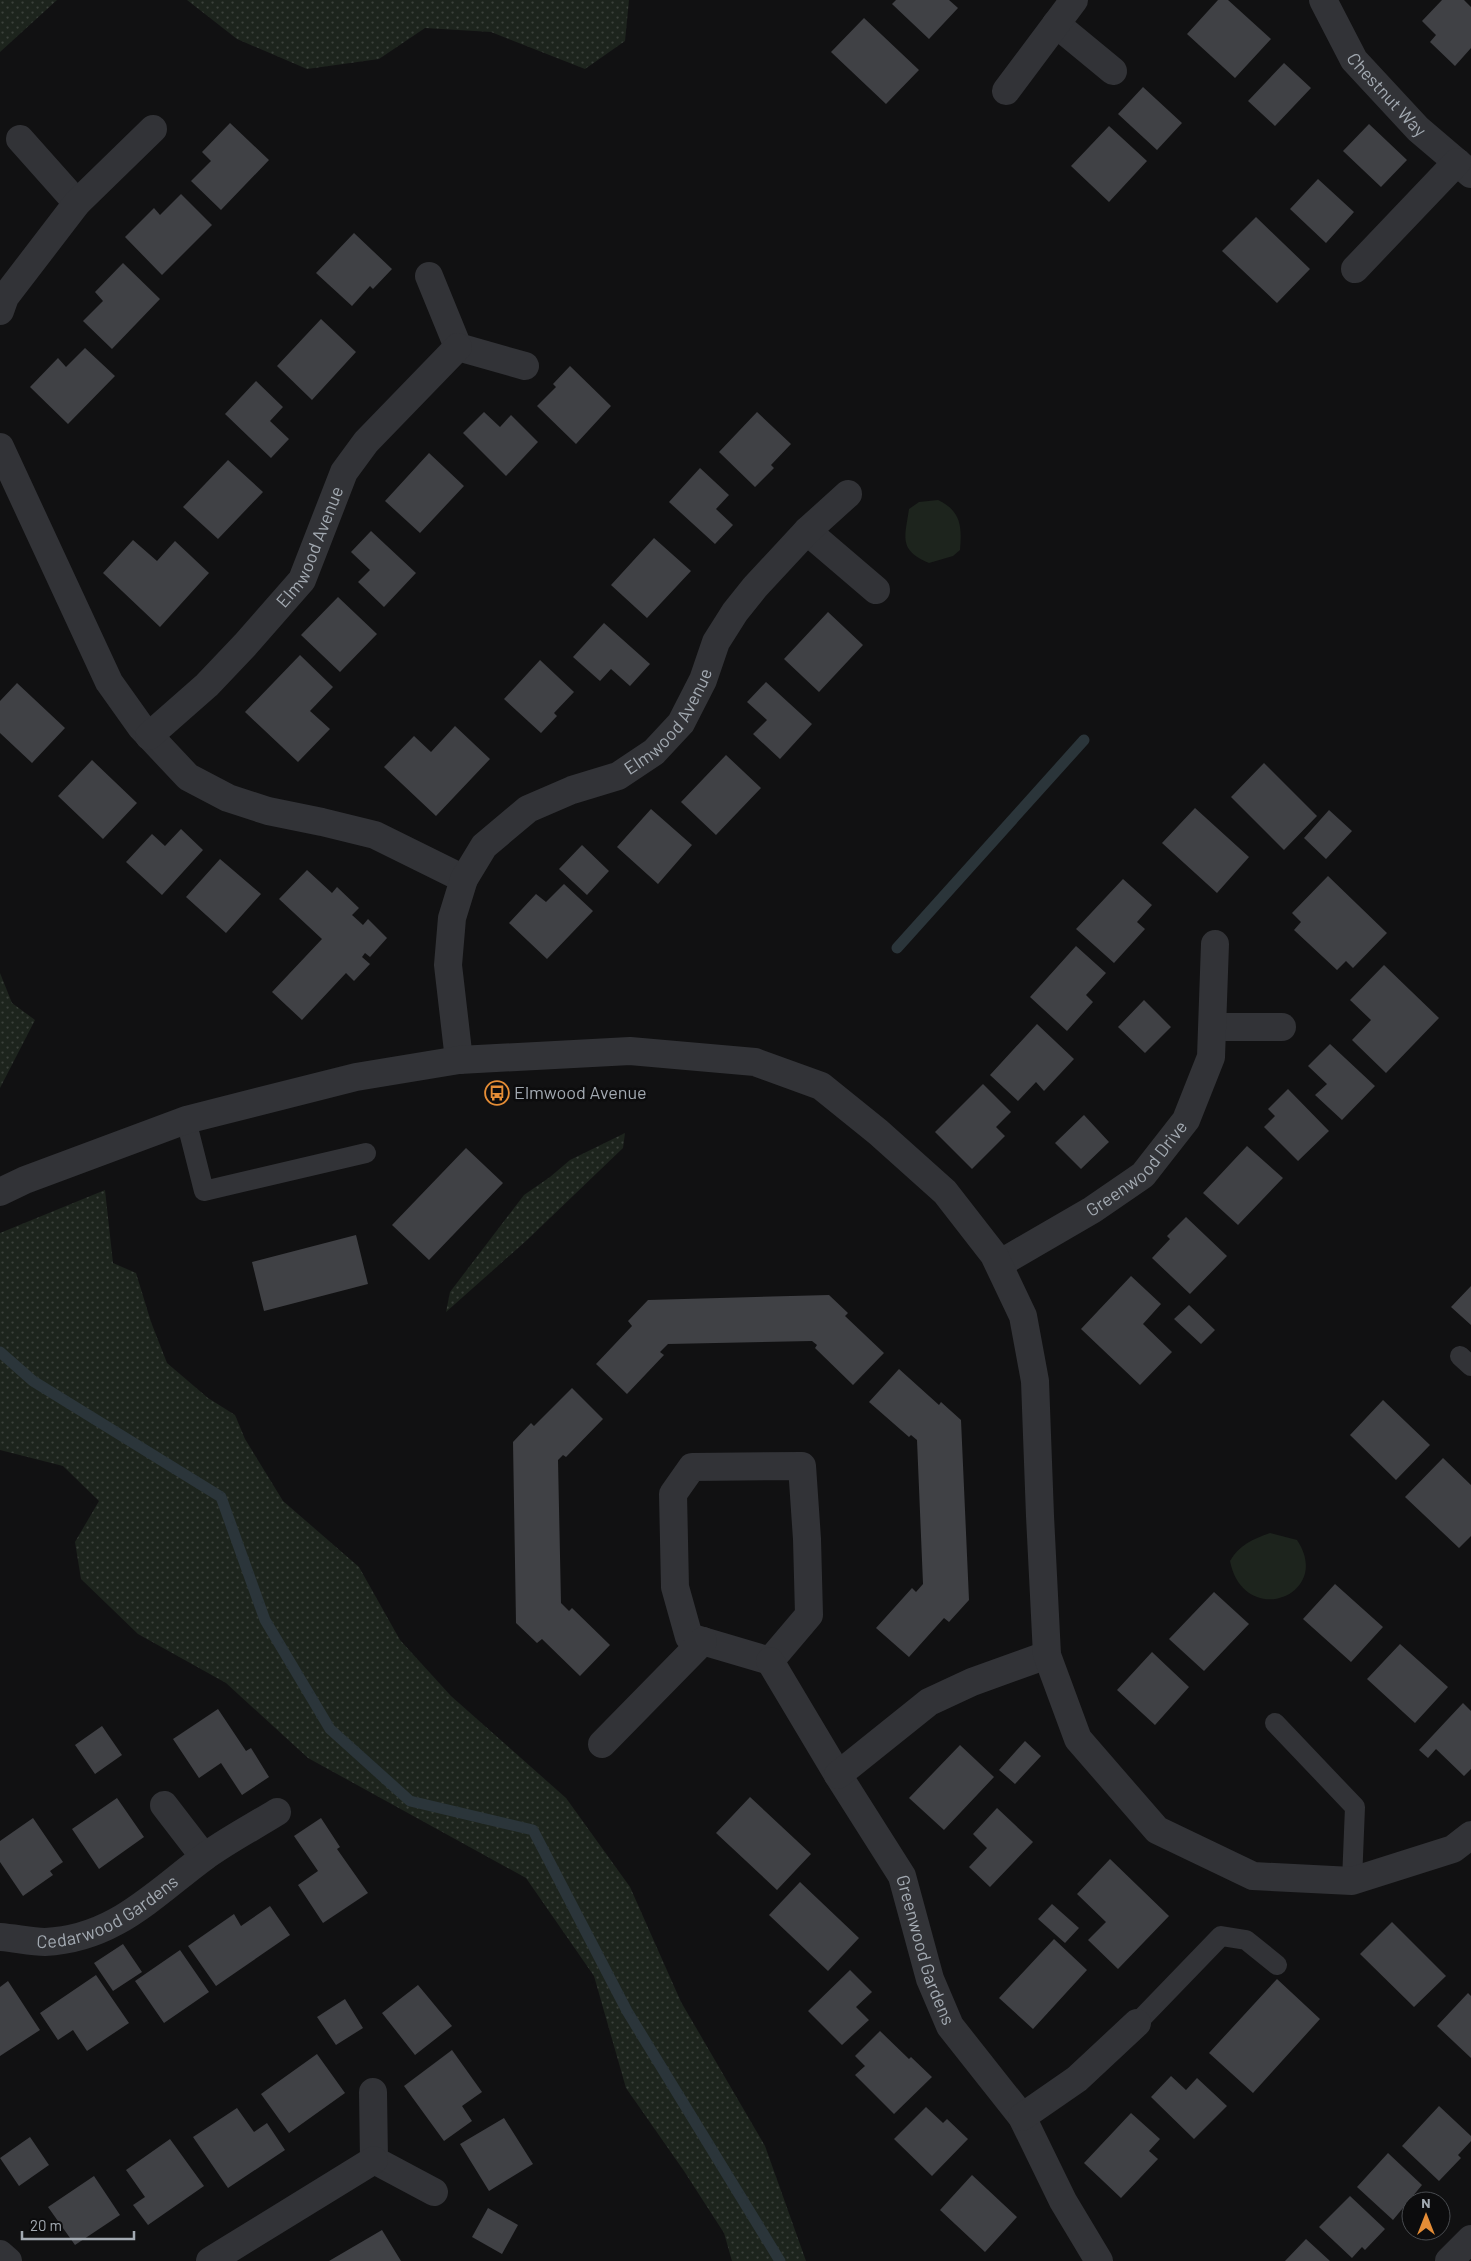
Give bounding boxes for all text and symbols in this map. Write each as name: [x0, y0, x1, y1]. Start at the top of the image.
street label: Chestnut Way: [1342, 49, 1431, 141]
street label: Elmwood Avenue: [271, 483, 347, 612]
street label: Elmwood Avenue: [620, 665, 716, 779]
bus stop icon: Elmwood Avenue: [484, 1080, 510, 1106]
place label: Elmwood Avenue: [514, 1081, 647, 1103]
street label: Greenwood Drive: [1081, 1116, 1191, 1221]
street label: Cedarwood Gardens: [36, 1870, 182, 1952]
street label: Greenwood Gardens: [892, 1872, 960, 2028]
north arrow: [1401, 2191, 1451, 2241]
text: N: [1421, 2194, 1431, 2211]
scale bar: [22, 2208, 135, 2240]
text: 20 m: [30, 2216, 62, 2234]

